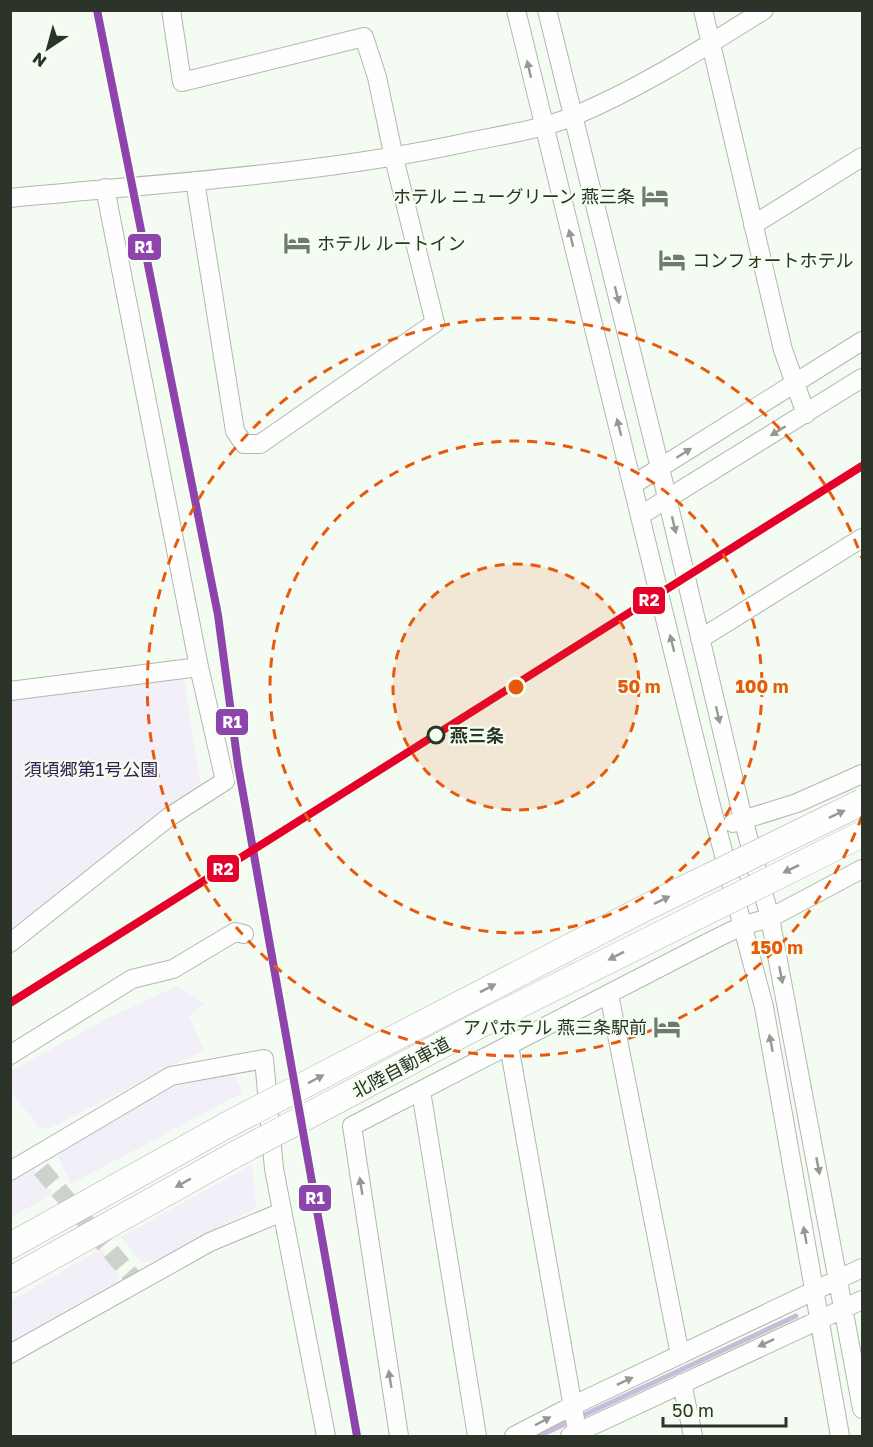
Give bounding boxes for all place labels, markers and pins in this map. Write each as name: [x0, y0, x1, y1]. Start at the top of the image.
hotel icon: ホテル ニューグリーン 燕三条: [640, 181, 670, 211]
place label: ホテル ニューグリーン 燕三条: [393, 185, 635, 207]
hotel icon: ホテル ルートイン: [282, 228, 312, 258]
place label: ホテル ルートイン: [317, 232, 466, 254]
hotel icon: コンフォートホテル: [657, 245, 687, 275]
place label: コンフォートホテル: [692, 249, 853, 271]
centre of rings: [506, 677, 526, 697]
place label: 燕三条: [450, 724, 504, 746]
marker: 燕三条: [427, 726, 445, 744]
hotel icon: アパホテル 燕三条駅前: [652, 1012, 682, 1042]
place label: アパホテル 燕三条駅前: [463, 1016, 647, 1038]

